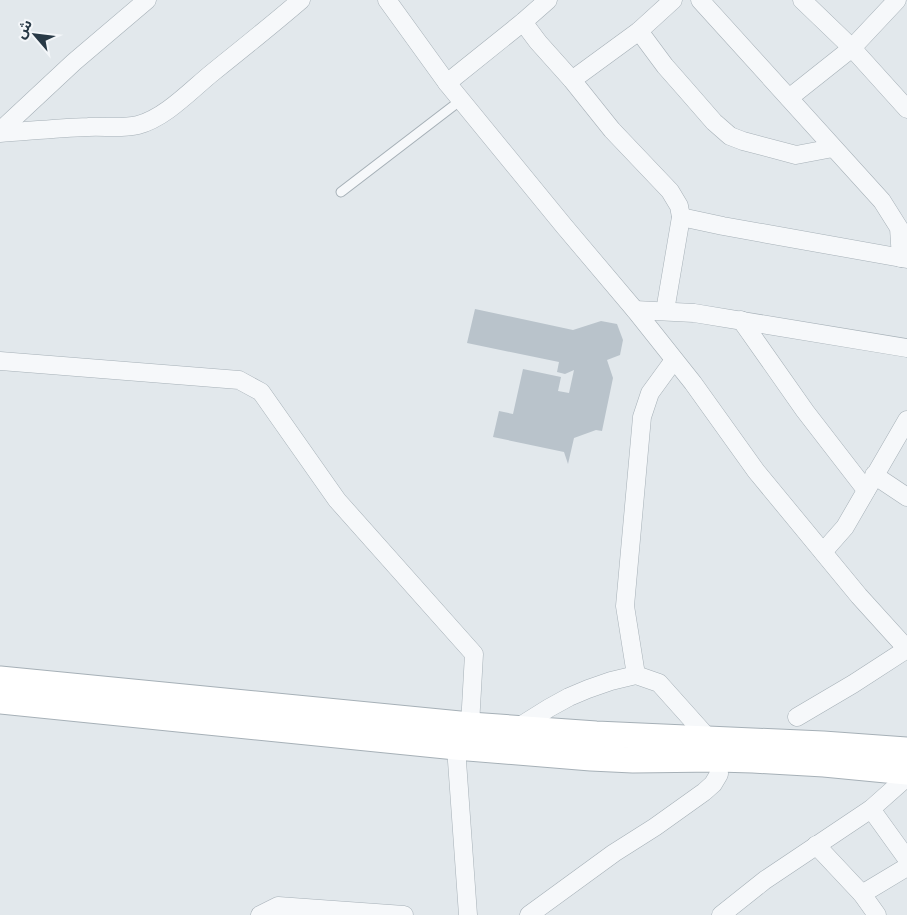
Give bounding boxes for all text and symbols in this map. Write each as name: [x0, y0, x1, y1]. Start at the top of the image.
north arrow: [10, 10, 60, 60]
text: ش: [11, 16, 35, 41]

